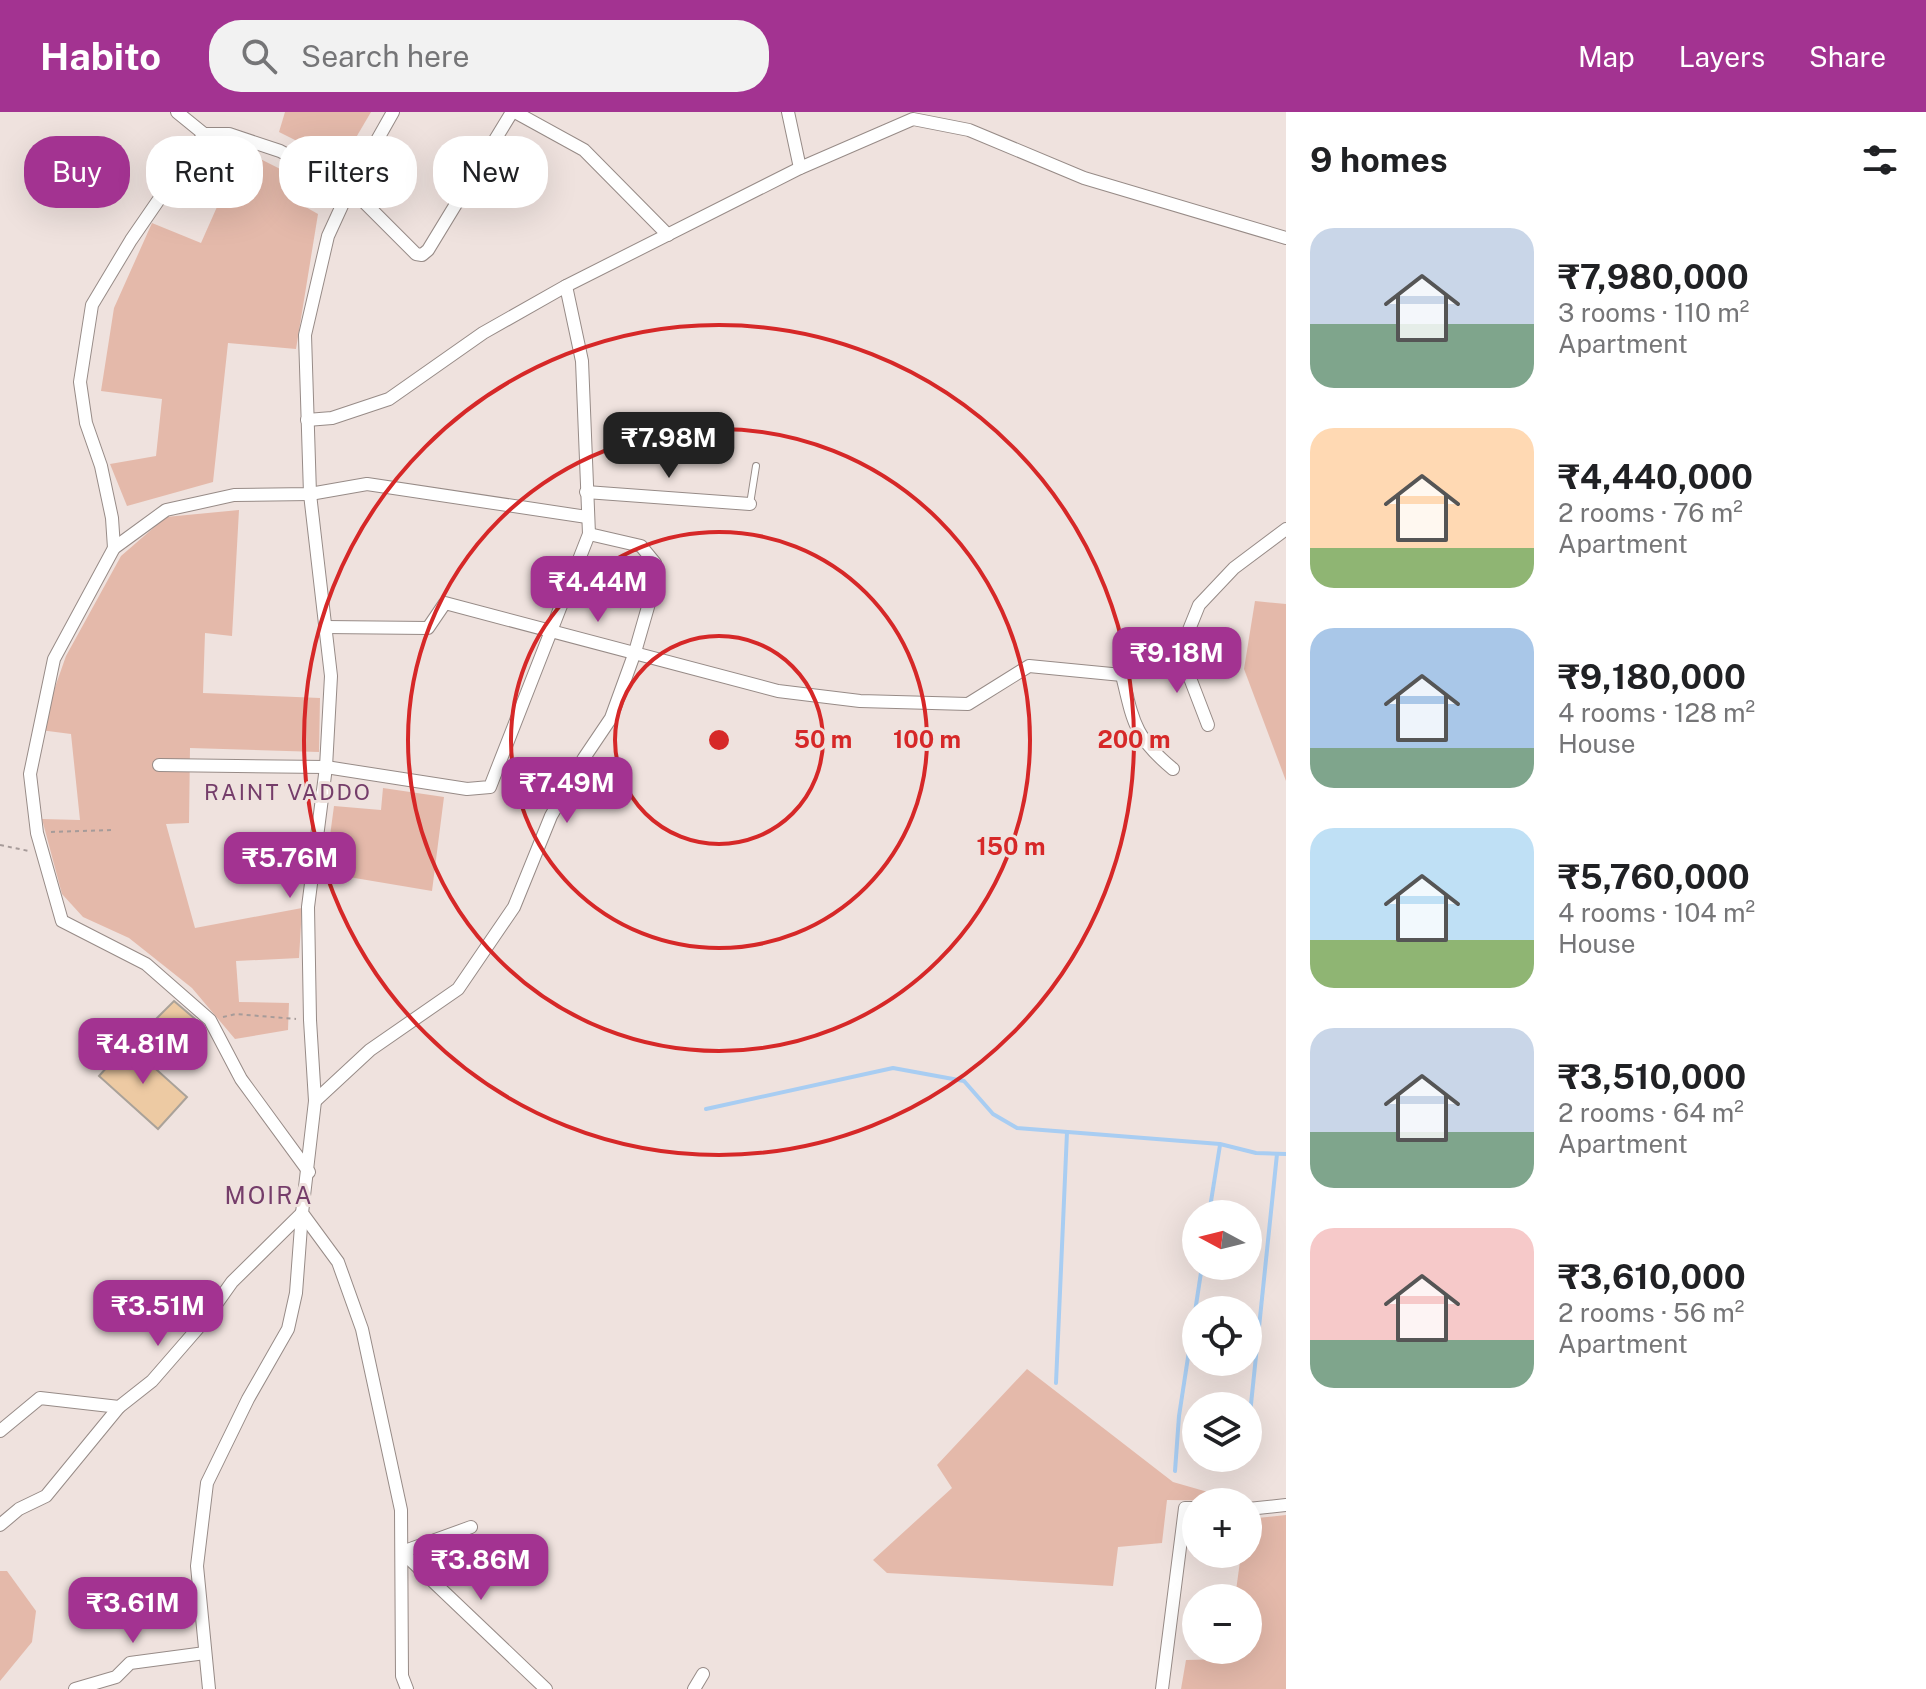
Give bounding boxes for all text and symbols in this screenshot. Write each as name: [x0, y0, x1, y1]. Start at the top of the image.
search box: [209, 20, 769, 92]
text: Habito: [40, 34, 161, 79]
icon: search: [237, 34, 281, 78]
text: Search here: [301, 38, 470, 74]
text: Map: [1578, 40, 1635, 73]
text: Layers: [1679, 40, 1765, 73]
text: Share: [1809, 40, 1886, 73]
chip: Buy: [24, 136, 130, 208]
chip: Rent: [146, 136, 263, 208]
chip: Filters: [279, 136, 417, 208]
chip: New: [433, 136, 548, 208]
icon: filters: [1858, 138, 1902, 182]
text: 9 homes: [1310, 140, 1448, 180]
text: ₹7,980,000: [1558, 257, 1749, 297]
icon: home: [1374, 260, 1470, 356]
text: 3 rooms · 110 m²: [1558, 297, 1749, 328]
text: Apartment: [1558, 328, 1688, 359]
pin: ₹7.98M: [604, 412, 734, 480]
text: ₹7.98M: [621, 422, 717, 453]
text: ₹4,440,000: [1558, 457, 1753, 497]
icon: home: [1374, 460, 1470, 556]
text: 2 rooms · 76 m²: [1558, 497, 1743, 528]
text: Apartment: [1558, 528, 1688, 559]
pin: ₹4.44M: [533, 556, 663, 624]
text: ₹4.44M: [549, 566, 647, 597]
pin: ₹9.18M: [1112, 627, 1242, 695]
text: ₹9.18M: [1130, 637, 1224, 668]
text: ₹9,180,000: [1558, 657, 1746, 697]
icon: home: [1374, 660, 1470, 756]
text: 4 rooms · 128 m²: [1558, 697, 1755, 728]
text: 50 m: [794, 725, 852, 753]
text: 100 m: [893, 725, 961, 753]
text: 200 m: [1097, 725, 1171, 753]
centre of rings: [705, 726, 733, 754]
text: House: [1558, 728, 1635, 759]
pin: ₹7.49M: [502, 757, 632, 825]
text: ₹7.49M: [519, 767, 615, 798]
district label: RAINT VADDO: [204, 779, 372, 805]
pin: ₹5.76M: [225, 832, 355, 900]
text: 150 m: [977, 832, 1045, 860]
text: ₹5.76M: [242, 842, 338, 873]
text: ₹5,760,000: [1558, 857, 1750, 897]
icon: home: [1374, 860, 1470, 956]
text: 4 rooms · 104 m²: [1558, 897, 1755, 928]
text: House: [1558, 928, 1635, 959]
pin: ₹4.81M: [78, 1018, 208, 1086]
text: ₹4.81M: [96, 1028, 190, 1059]
text: ₹3,510,000: [1558, 1057, 1746, 1097]
icon: home: [1374, 1060, 1470, 1156]
text: 2 rooms · 64 m²: [1558, 1097, 1744, 1128]
text: Apartment: [1558, 1128, 1688, 1159]
district label: MOIRA: [224, 1181, 314, 1209]
north arrow: [1182, 1200, 1262, 1280]
map controls: [1182, 1200, 1262, 1664]
text: ₹3,610,000: [1558, 1257, 1746, 1297]
icon: home: [1374, 1260, 1470, 1356]
pin: ₹3.51M: [93, 1280, 223, 1348]
text: ₹3.51M: [111, 1290, 205, 1321]
button: locate: [1182, 1296, 1262, 1376]
text: 2 rooms · 56 m²: [1558, 1297, 1744, 1328]
text: Apartment: [1558, 1328, 1688, 1359]
button: layers: [1182, 1392, 1262, 1472]
button: +: [1182, 1488, 1262, 1568]
pin: ₹3.86M: [416, 1534, 546, 1602]
text: ₹3.86M: [431, 1544, 531, 1575]
pin: ₹3.61M: [68, 1577, 198, 1645]
button: −: [1182, 1584, 1262, 1664]
text: ₹3.61M: [86, 1587, 180, 1618]

